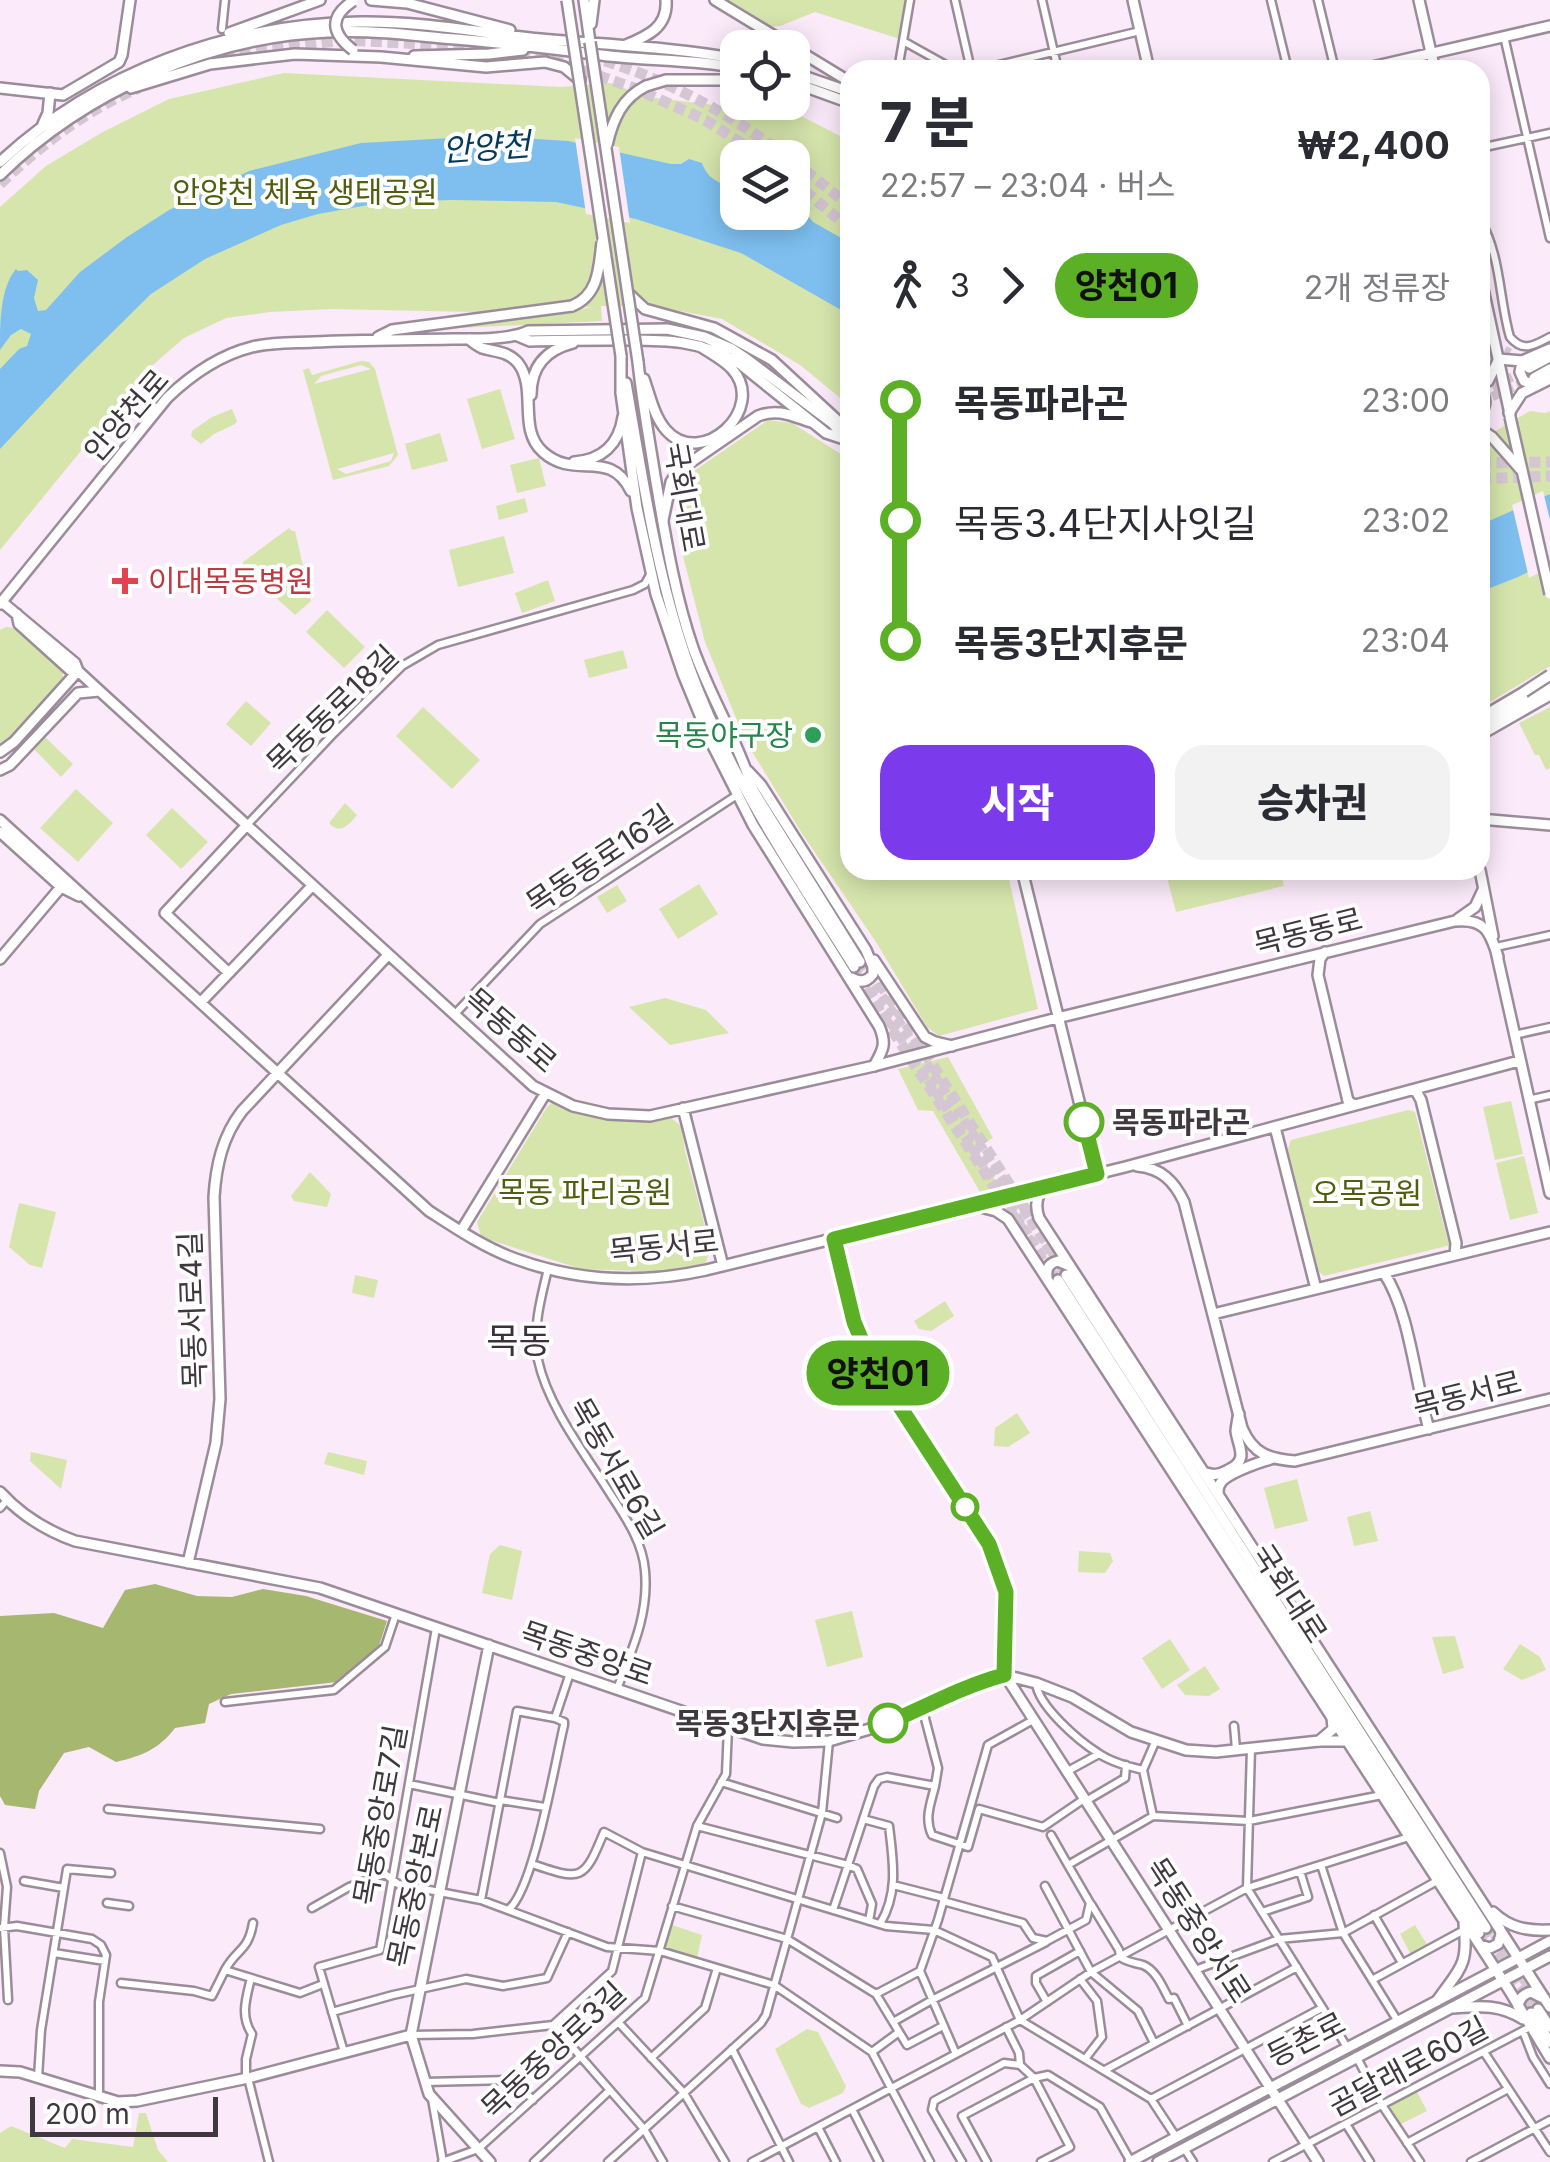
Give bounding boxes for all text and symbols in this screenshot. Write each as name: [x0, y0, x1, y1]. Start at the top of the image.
map controls: [720, 30, 810, 230]
button: locate: [720, 30, 810, 120]
text: 7 분: [880, 89, 975, 155]
text: ₩2,400: [1297, 122, 1450, 168]
water label: 안양천: [441, 124, 535, 170]
button: layers: [720, 140, 810, 230]
text: 22:57 – 23:04 · 버스: [880, 166, 1175, 205]
park label: 안양천 체육 생태공원: [172, 174, 438, 210]
icon: walk: [880, 258, 935, 313]
icon: forward: [985, 258, 1040, 313]
text: 양천01: [1075, 264, 1178, 306]
text: 3: [950, 266, 970, 305]
text: 2개 정류장: [1304, 268, 1450, 307]
street label: 안양천로: [76, 362, 176, 468]
text: 목동파라곤: [954, 380, 1129, 426]
text: 23:00: [1361, 381, 1450, 420]
street label: 국회대로: [658, 440, 712, 554]
text: 목동3.4단지사잇길: [954, 500, 1257, 546]
text: 23:02: [1362, 501, 1450, 540]
place label: 이대목동병원: [148, 563, 314, 599]
marker: 이대목동병원: [112, 568, 138, 594]
text: 목동3단지후문: [954, 620, 1188, 666]
text: 23:04: [1361, 621, 1450, 660]
street label: 목동동로18길: [259, 637, 405, 781]
place label: 목동야구장: [655, 717, 793, 753]
marker: 목동야구장: [802, 724, 824, 746]
button: 시작: [880, 745, 1155, 860]
button: 승차권: [1175, 745, 1450, 860]
street label: 목동동로16길: [519, 797, 679, 921]
street label: 목동동로: [1250, 900, 1366, 962]
street label: 목동동로: [458, 980, 564, 1080]
marker: 목동파라곤: [1065, 1103, 1103, 1141]
place label: 목동파라곤: [1112, 1104, 1250, 1140]
park label: 목동 파리공원: [498, 1174, 672, 1210]
park label: 오목공원: [1312, 1175, 1422, 1211]
street label: 목동서로: [607, 1222, 721, 1270]
street label: 목동서로4길: [171, 1231, 213, 1389]
district label: 목동: [487, 1319, 551, 1361]
line badge: 양천01: [808, 1340, 948, 1406]
text: 양천01: [826, 1352, 930, 1394]
street label: 목동서로: [1409, 1363, 1525, 1425]
street label: 목동서로6길: [562, 1391, 672, 1545]
unlabelled marker: [952, 1494, 978, 1520]
street label: 국회대로: [1245, 1537, 1335, 1649]
street label: 목동중앙로: [516, 1614, 658, 1692]
marker: 목동3단지후문: [869, 1704, 907, 1742]
place label: 목동3단지후문: [675, 1705, 860, 1741]
street label: 목동중앙로7길: [346, 1722, 414, 1908]
street label: 목동중앙본로: [380, 1801, 450, 1971]
street label: 목동중앙서로: [1139, 1851, 1259, 2009]
street label: 목동중앙로3길: [473, 1974, 633, 2126]
street label: 등촌로: [1261, 2004, 1351, 2074]
street label: 곰달래로60길: [1322, 2009, 1494, 2123]
scale bar: [30, 2092, 218, 2136]
text: 200 m: [45, 2097, 130, 2131]

